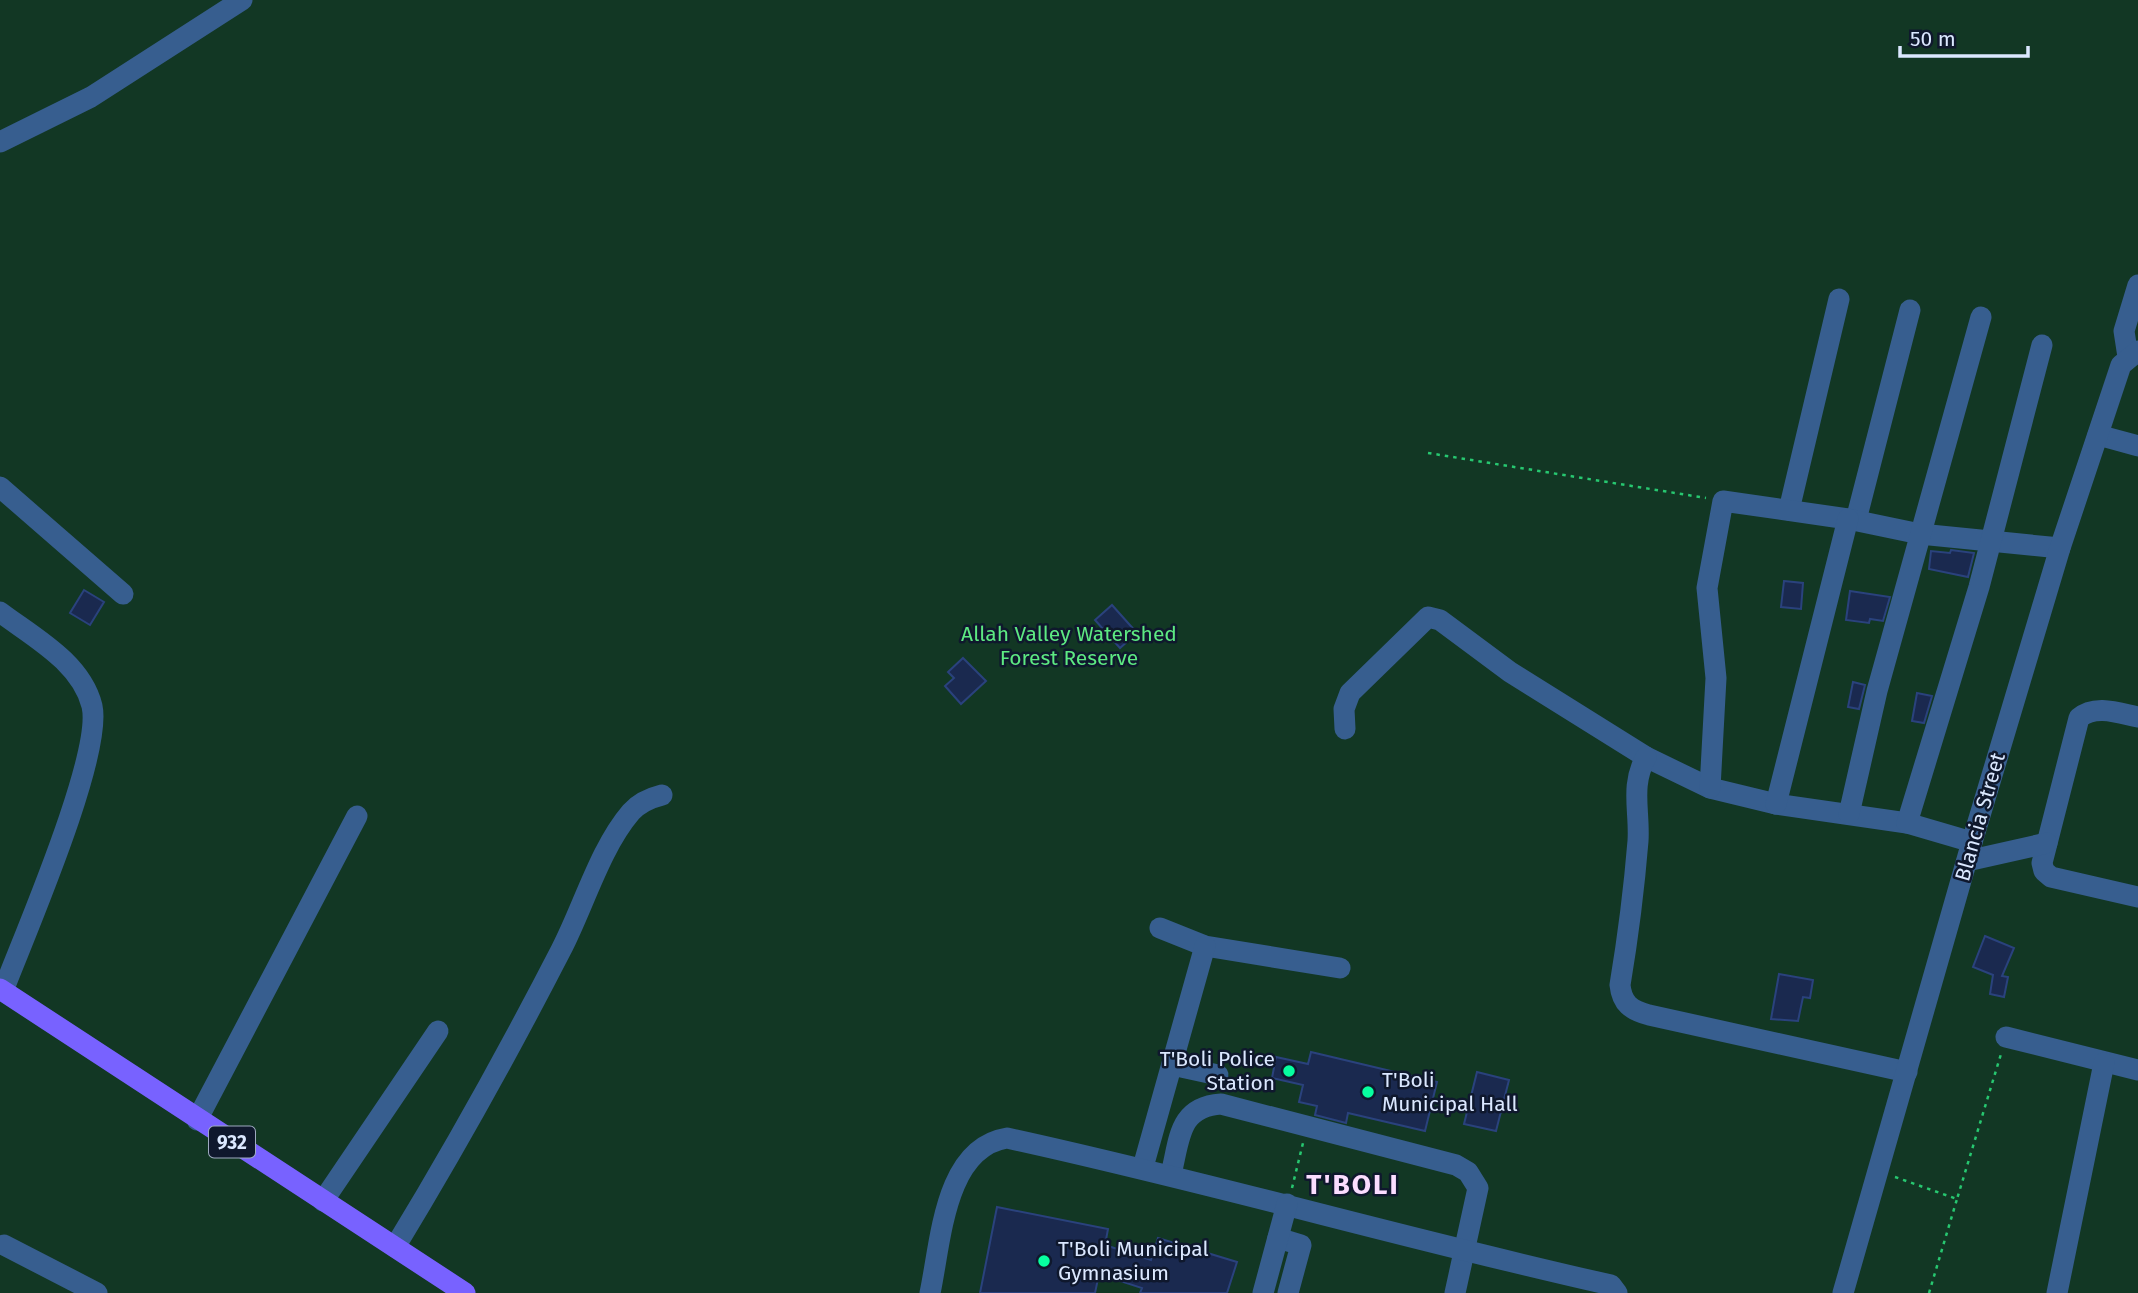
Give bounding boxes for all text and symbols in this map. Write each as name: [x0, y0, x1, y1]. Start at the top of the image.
scale bar: [1900, 14, 2028, 58]
text: 50 m: [1910, 26, 1956, 52]
park label: Allah Valley Watershed Forest Reserve: [961, 621, 1177, 671]
street label: Blancia Street: [1949, 749, 2011, 884]
place label: T'Boli Police Station: [1160, 1046, 1275, 1096]
marker: T'Boli Police Station: [1281, 1063, 1297, 1079]
place label: T'Boli Municipal Hall: [1382, 1067, 1518, 1117]
marker: T'Boli Municipal Hall: [1360, 1084, 1376, 1100]
road number: 932: [209, 1126, 255, 1158]
district label: T'BOLI: [1306, 1168, 1400, 1201]
place label: T'Boli Municipal Gymnasium: [1058, 1236, 1209, 1286]
marker: T'Boli Municipal Gymnasium: [1036, 1253, 1052, 1269]

